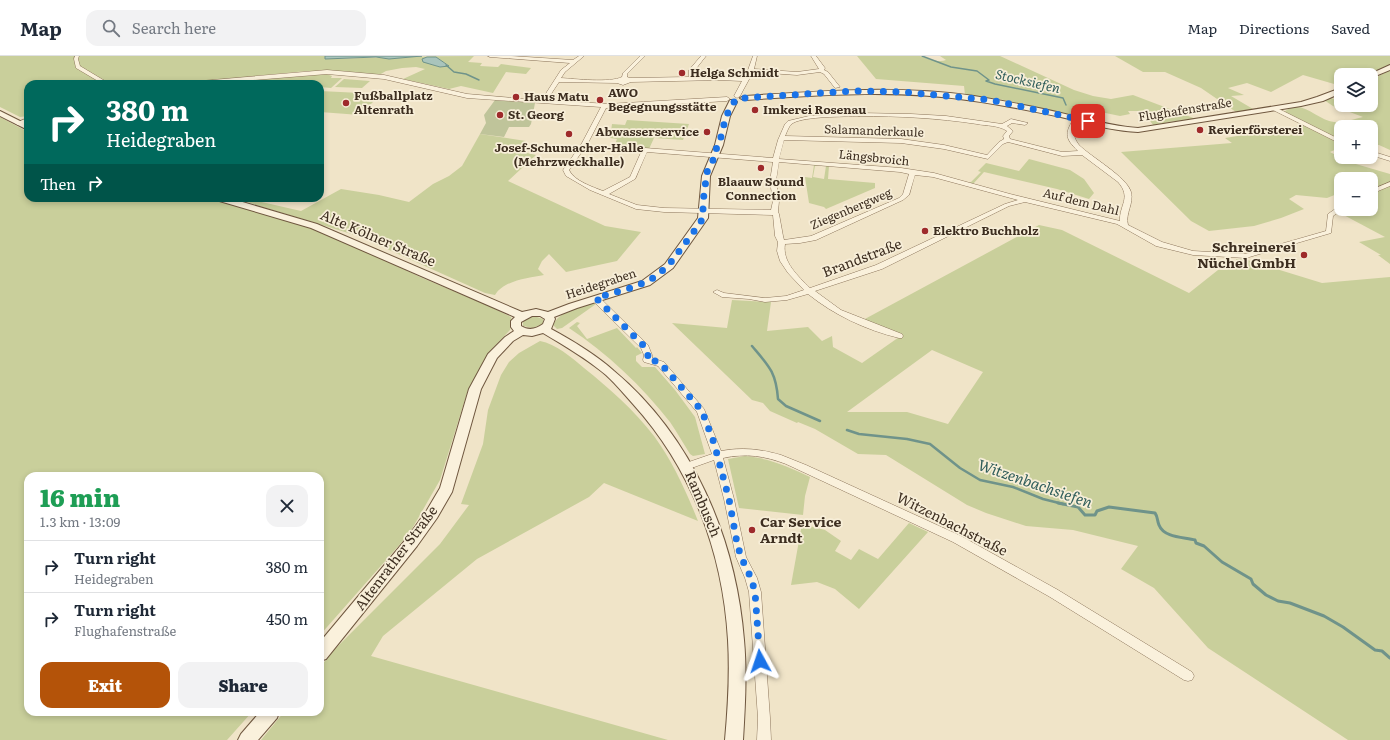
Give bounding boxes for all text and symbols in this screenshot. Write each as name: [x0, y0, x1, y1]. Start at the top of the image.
search box: [86, 10, 366, 46]
text: Map: [20, 14, 62, 42]
text: Search here: [132, 16, 216, 39]
icon: search: [100, 17, 122, 39]
text: Map: [1187, 18, 1217, 38]
text: Directions: [1239, 18, 1309, 38]
text: Saved: [1331, 18, 1370, 38]
place label: Helga Schmidt: [690, 63, 780, 81]
water label: Stocksiefen: [994, 64, 1063, 97]
marker: Helga Schmidt: [677, 68, 687, 78]
map controls: [1334, 68, 1378, 216]
button: layers: [1334, 68, 1378, 112]
place label: AWO Begegnungsstätte: [608, 83, 717, 115]
place label: Fußballplatz Altenrath: [354, 86, 433, 118]
place label: Haus Matu: [524, 87, 589, 105]
text: 380 m: [106, 88, 189, 130]
marker: Haus Matu: [511, 92, 521, 102]
street label: Flughafenstraße: [1137, 93, 1233, 125]
marker: AWO Begegnungsstätte: [595, 95, 605, 105]
icon: right: [40, 96, 92, 148]
marker: Fußballplatz Altenrath: [341, 98, 351, 108]
place label: Imkerei Rosenau: [763, 100, 866, 118]
pin: [1071, 104, 1105, 138]
place label: St. Georg: [508, 105, 565, 123]
marker: Imkerei Rosenau: [750, 105, 760, 115]
marker: St. Georg: [495, 110, 505, 120]
icon: arrive: [1077, 110, 1099, 132]
street label: Salamanderkaule: [824, 119, 924, 141]
place label: Revierförsterei: [1208, 120, 1303, 138]
button: +: [1334, 120, 1378, 164]
place label: Abwasserservice: [595, 122, 699, 140]
marker: Revierförsterei: [1195, 125, 1205, 135]
text: Heidegraben: [106, 126, 216, 153]
marker: Abwasserservice: [702, 127, 712, 137]
marker: Josef-Schumacher-Halle (Mehrzweckhalle): [564, 129, 574, 139]
place label: Josef-Schumacher-Halle (Mehrzweckhalle): [495, 138, 644, 170]
street label: Längsbroich: [838, 144, 910, 170]
marker: Blaauw Sound Connection: [756, 163, 766, 173]
text: Then: [40, 172, 76, 195]
icon: right: [84, 172, 106, 194]
place label: Blaauw Sound Connection: [718, 172, 804, 204]
button: −: [1334, 172, 1378, 216]
street label: Ziegenbergweg: [807, 183, 894, 233]
street label: Auf dem Dahl: [1041, 183, 1121, 219]
street label: Alte Kölner Straße: [318, 204, 439, 270]
place label: Elektro Buchholz: [933, 221, 1039, 239]
marker: Elektro Buchholz: [920, 226, 930, 236]
street label: Brandstraße: [819, 233, 904, 281]
place label: Schreinerei Nüchel GmbH: [1197, 236, 1296, 272]
marker: Schreinerei Nüchel GmbH: [1299, 250, 1309, 260]
street label: Heidegraben: [563, 263, 638, 303]
water label: Witzenbachsiefen: [975, 452, 1096, 513]
street label: Rambusch: [681, 467, 727, 540]
text: 16 min: [40, 479, 120, 514]
button: close: [266, 485, 308, 527]
street label: Witzenbachstraße: [894, 486, 1011, 560]
street label: Altenrather Straße: [349, 501, 441, 614]
place label: Car Service Arndt: [760, 511, 841, 547]
text: 1.3 km · 13:09: [40, 512, 120, 531]
marker: Car Service Arndt: [747, 525, 757, 535]
text: Turn right: [74, 546, 156, 569]
text: 380 m: [265, 555, 308, 578]
icon: right: [40, 556, 62, 578]
text: Heidegraben: [74, 569, 154, 588]
text: Turn right: [74, 598, 156, 621]
text: 450 m: [266, 607, 308, 630]
icon: right: [40, 608, 62, 630]
text: Flughafenstraße: [74, 621, 176, 640]
position arrow: [739, 640, 781, 682]
button: Exit: [40, 662, 170, 708]
button: Share: [178, 662, 308, 708]

